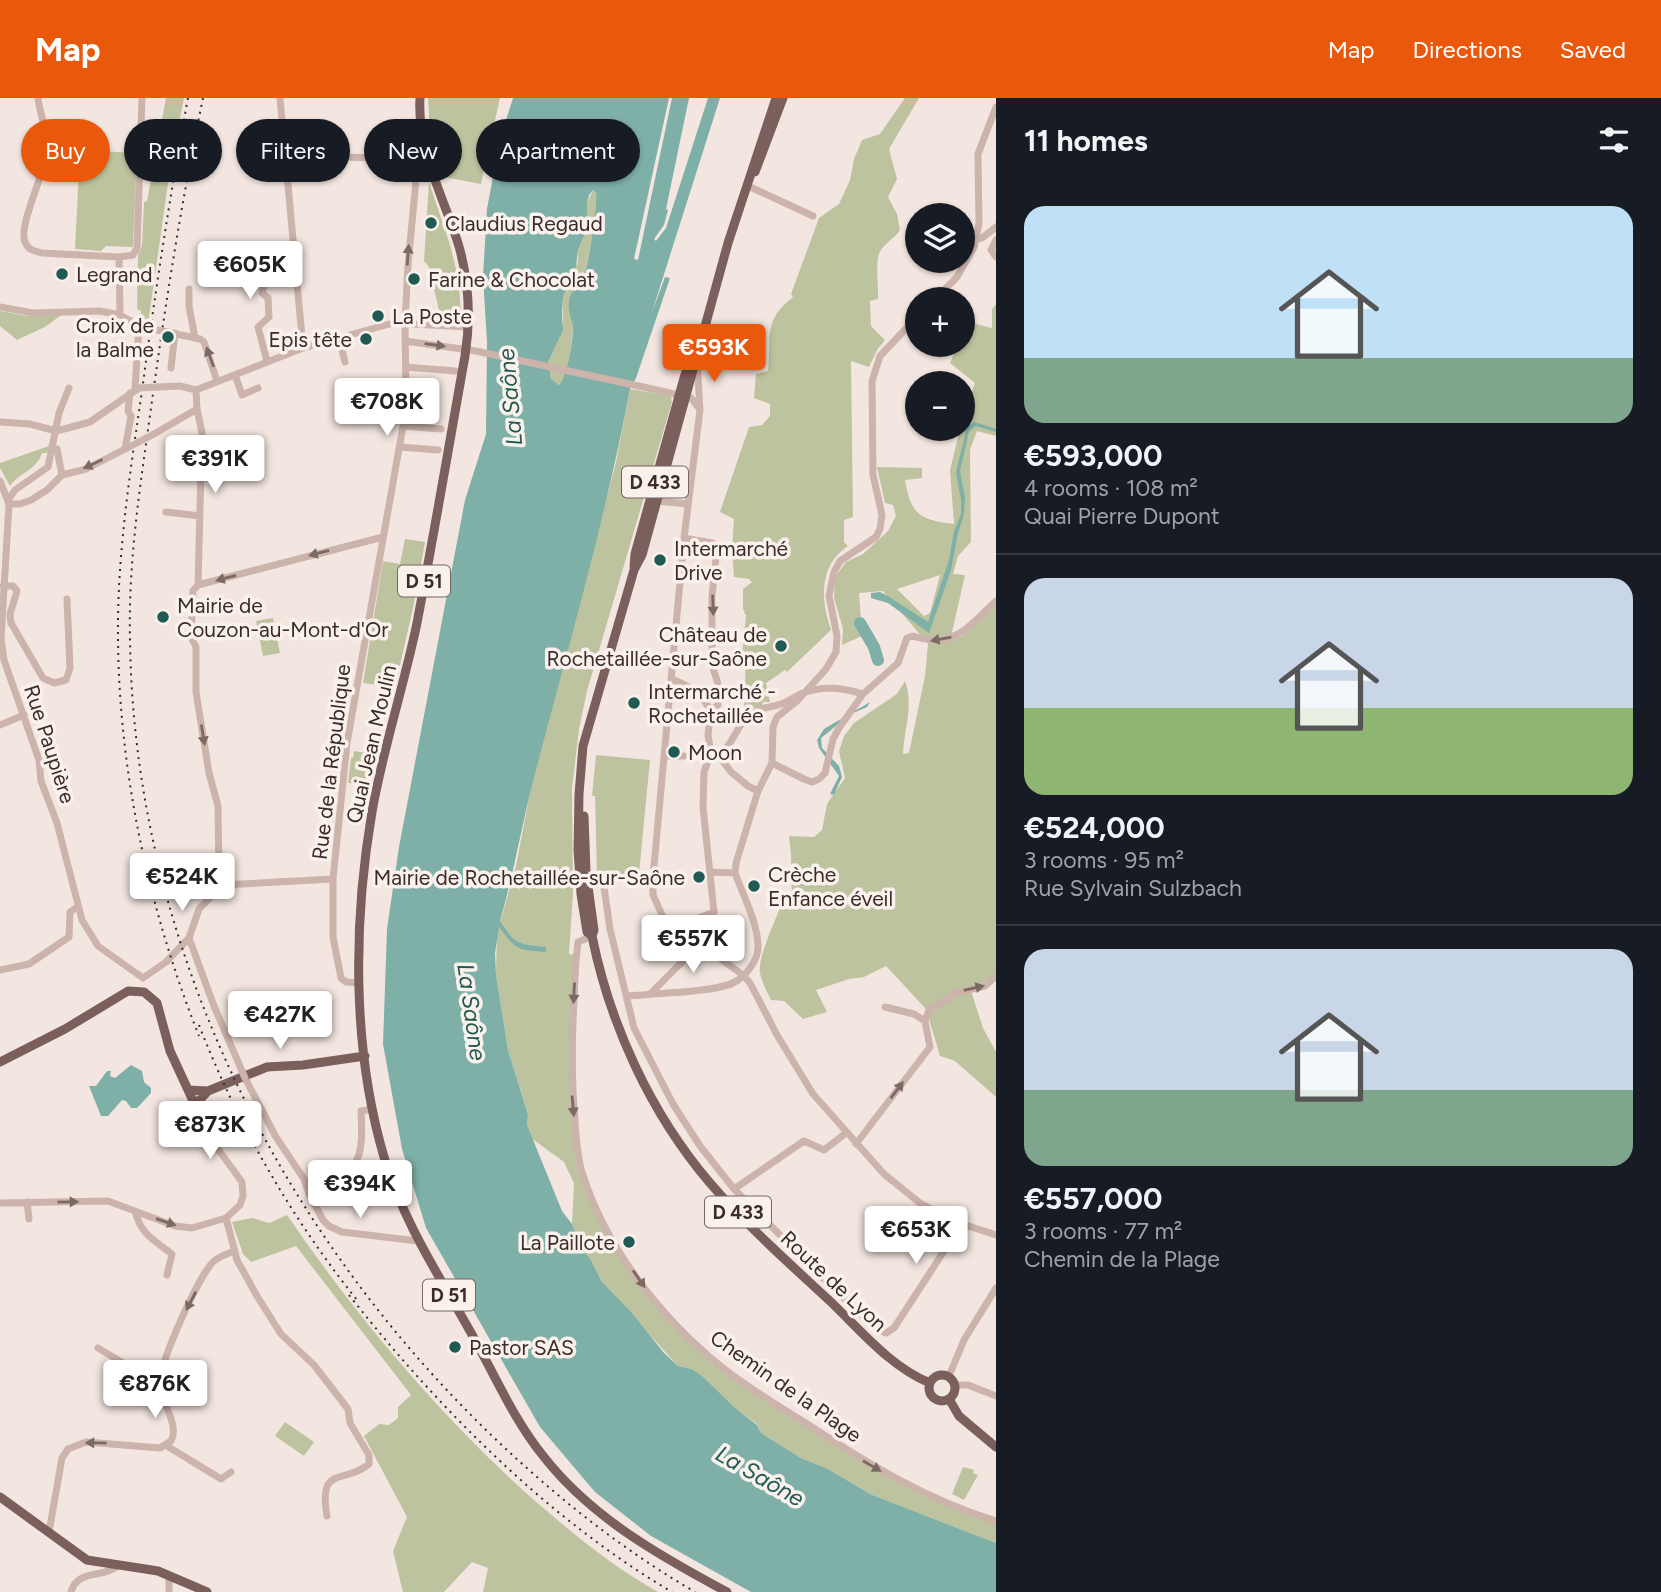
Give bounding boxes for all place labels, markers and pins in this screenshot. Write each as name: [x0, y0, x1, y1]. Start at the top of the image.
place label: Claudius Regaud: [445, 211, 603, 236]
marker: Claudius Regaud: [423, 215, 439, 231]
pin: €605K: [201, 242, 299, 301]
place label: Legrand: [76, 262, 153, 287]
marker: Legrand: [54, 266, 70, 282]
place label: Farine & Chocolat: [428, 267, 595, 292]
marker: Farine & Chocolat: [406, 271, 422, 287]
place label: La Poste: [392, 304, 472, 329]
marker: La Poste: [370, 308, 386, 324]
place label: Croix de la Balme: [76, 313, 154, 362]
pin: €593K: [665, 324, 763, 384]
place label: Epis tête: [269, 327, 352, 352]
marker: Croix de la Balme: [160, 329, 176, 345]
marker: Epis tête: [358, 331, 374, 347]
pin: €708K: [338, 378, 436, 438]
pin: €391K: [166, 436, 264, 495]
place label: Intermarché Drive: [674, 536, 788, 585]
marker: Intermarché Drive: [652, 552, 668, 568]
place label: Mairie de Couzon-au-Mont-d'Or: [177, 593, 388, 642]
marker: Mairie de Couzon-au-Mont-d'Or: [155, 609, 171, 625]
place label: Château de Rochetaillée-sur-Saône: [546, 622, 767, 671]
marker: Château de Rochetaillée-sur-Saône: [773, 638, 789, 654]
place label: Intermarché - Rochetaillée: [648, 679, 776, 728]
marker: Intermarché - Rochetaillée: [626, 695, 642, 711]
place label: Moon: [688, 740, 742, 765]
marker: Moon: [666, 744, 682, 760]
pin: €524K: [133, 854, 231, 913]
place label: Crèche Enfance éveil: [768, 862, 893, 911]
place label: Mairie de Rochetaillée-sur-Saône: [373, 865, 685, 890]
marker: Mairie de Rochetaillée-sur-Saône: [691, 869, 707, 885]
marker: Crèche Enfance éveil: [746, 878, 762, 894]
pin: €557K: [644, 916, 742, 975]
pin: €427K: [231, 992, 329, 1051]
pin: €873K: [161, 1102, 259, 1161]
pin: €394K: [311, 1160, 409, 1220]
pin: €653K: [867, 1206, 965, 1266]
place label: La Paillote: [520, 1230, 615, 1255]
marker: La Paillote: [621, 1234, 637, 1250]
place label: Pastor SAS: [469, 1335, 574, 1360]
marker: Pastor SAS: [447, 1339, 463, 1355]
pin: €876K: [106, 1360, 204, 1420]

